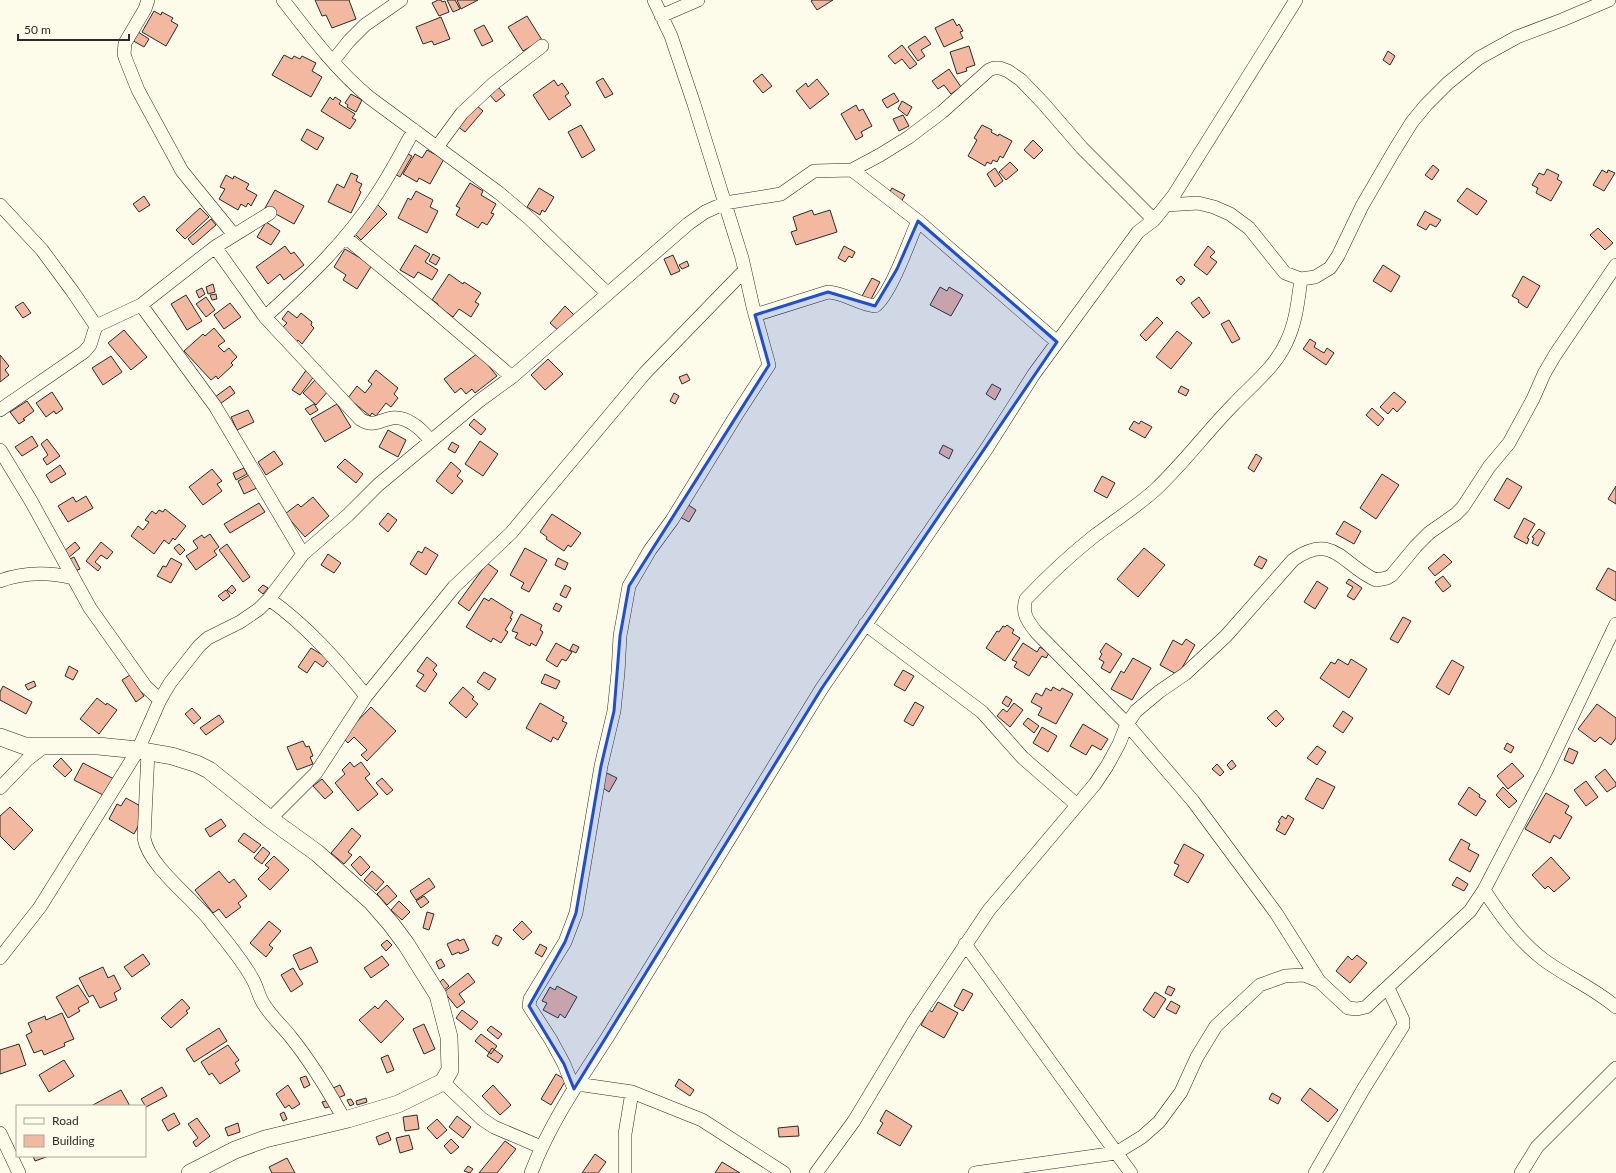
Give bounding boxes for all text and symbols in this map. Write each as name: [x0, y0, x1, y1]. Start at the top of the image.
scale bar: [18, 16, 129, 42]
text: 50 m: [24, 22, 51, 37]
legend: [16, 1105, 146, 1157]
text: Road: [52, 1113, 79, 1128]
text: Building: [52, 1133, 95, 1148]

